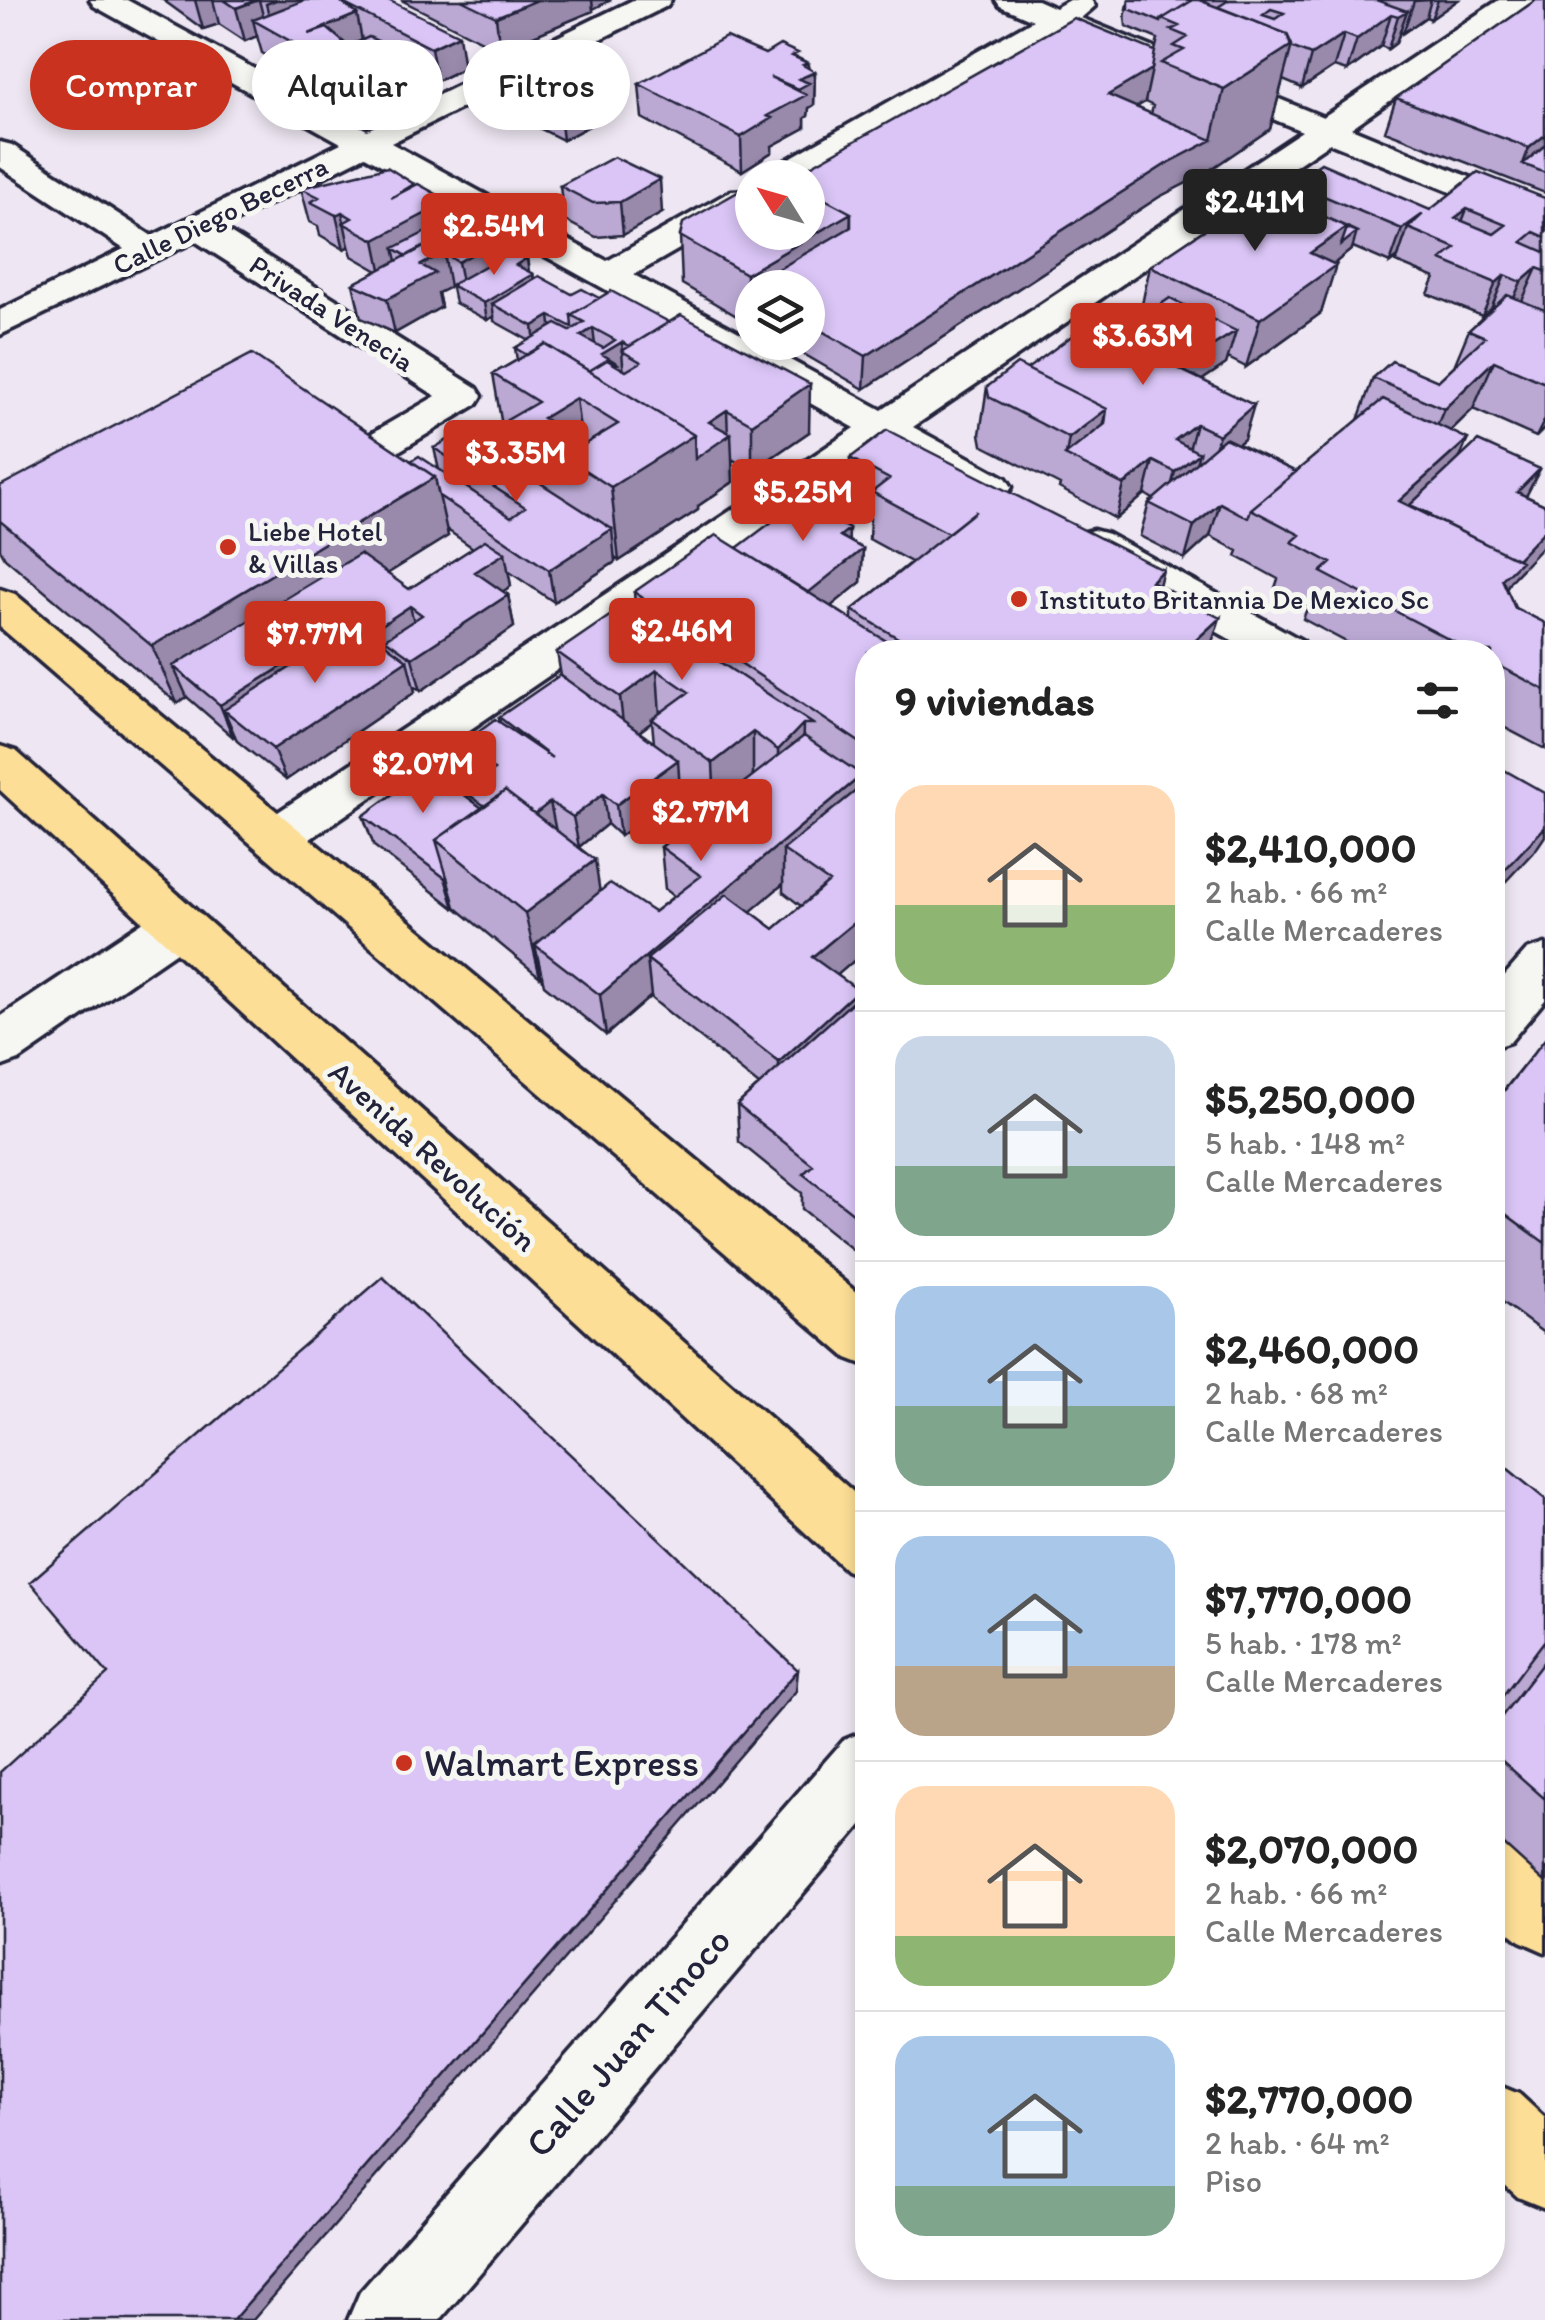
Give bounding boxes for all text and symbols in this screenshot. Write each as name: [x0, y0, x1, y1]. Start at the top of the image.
chip: Comprar: [30, 40, 232, 130]
chip: Alquilar: [252, 40, 443, 130]
chip: Filtros: [463, 40, 630, 130]
street label: Calle Diego Becerra: [107, 148, 333, 282]
north arrow: [735, 160, 825, 250]
map controls: [735, 160, 825, 360]
pin: $2.41M: [1174, 169, 1336, 254]
text: $2.41M: [1205, 182, 1305, 220]
pin: $2.54M: [413, 193, 575, 278]
text: $2.54M: [443, 206, 545, 244]
street label: Privada Venecia: [243, 247, 421, 379]
button: layers: [735, 270, 825, 360]
pin: $3.63M: [1062, 303, 1224, 388]
text: $3.63M: [1092, 316, 1194, 354]
pin: $3.35M: [435, 420, 597, 505]
text: $3.35M: [466, 433, 566, 471]
pin: $5.25M: [722, 459, 884, 544]
text: $5.25M: [753, 472, 853, 510]
place label: Liebe Hotel & Villas: [248, 514, 382, 580]
marker: Liebe Hotel & Villas: [217, 536, 239, 558]
place label: Instituto Britannia De Mexico Sc: [1039, 582, 1429, 616]
marker: Instituto Britannia De Mexico Sc: [1008, 588, 1030, 610]
pin: $2.46M: [601, 598, 763, 683]
pin: $7.77M: [234, 601, 396, 686]
text: $2.46M: [631, 611, 733, 649]
text: $7.77M: [267, 614, 363, 652]
icon: filters: [1410, 673, 1465, 728]
text: 9 viviendas: [895, 675, 1095, 726]
pin: $2.07M: [342, 731, 504, 816]
text: $2.07M: [372, 744, 474, 782]
pin: $2.77M: [620, 779, 782, 864]
text: $2.77M: [652, 792, 750, 830]
text: $2,410,000: [1205, 822, 1417, 873]
icon: home: [975, 825, 1095, 945]
text: 2 hab. · 66 m²: [1205, 873, 1387, 911]
text: Calle Mercaderes: [1205, 911, 1443, 949]
street label: Avenida Revolución: [321, 1053, 545, 1259]
text: $5,250,000: [1205, 1073, 1416, 1124]
icon: home: [975, 1076, 1095, 1196]
text: 5 hab. · 148 m²: [1205, 1124, 1405, 1162]
text: Calle Mercaderes: [1205, 1162, 1443, 1200]
text: $2,460,000: [1205, 1323, 1419, 1374]
icon: home: [975, 1326, 1095, 1446]
text: 2 hab. · 68 m²: [1205, 1374, 1388, 1412]
text: Calle Mercaderes: [1205, 1412, 1443, 1450]
text: $7,770,000: [1205, 1573, 1412, 1624]
icon: home: [975, 1576, 1095, 1696]
text: 5 hab. · 178 m²: [1205, 1624, 1402, 1662]
text: Calle Mercaderes: [1205, 1662, 1443, 1700]
place label: Walmart Express: [424, 1740, 699, 1786]
marker: Walmart Express: [393, 1752, 415, 1774]
text: $2,070,000: [1205, 1823, 1419, 1874]
icon: home: [975, 1826, 1095, 1946]
text: 2 hab. · 66 m²: [1205, 1874, 1387, 1912]
text: Calle Mercaderes: [1205, 1912, 1443, 1950]
street label: Calle Juan Tinoco: [516, 1918, 740, 2166]
text: $2,770,000: [1205, 2073, 1413, 2124]
icon: home: [975, 2076, 1095, 2196]
text: 2 hab. · 64 m²: [1205, 2124, 1390, 2162]
text: Piso: [1205, 2162, 1262, 2200]

